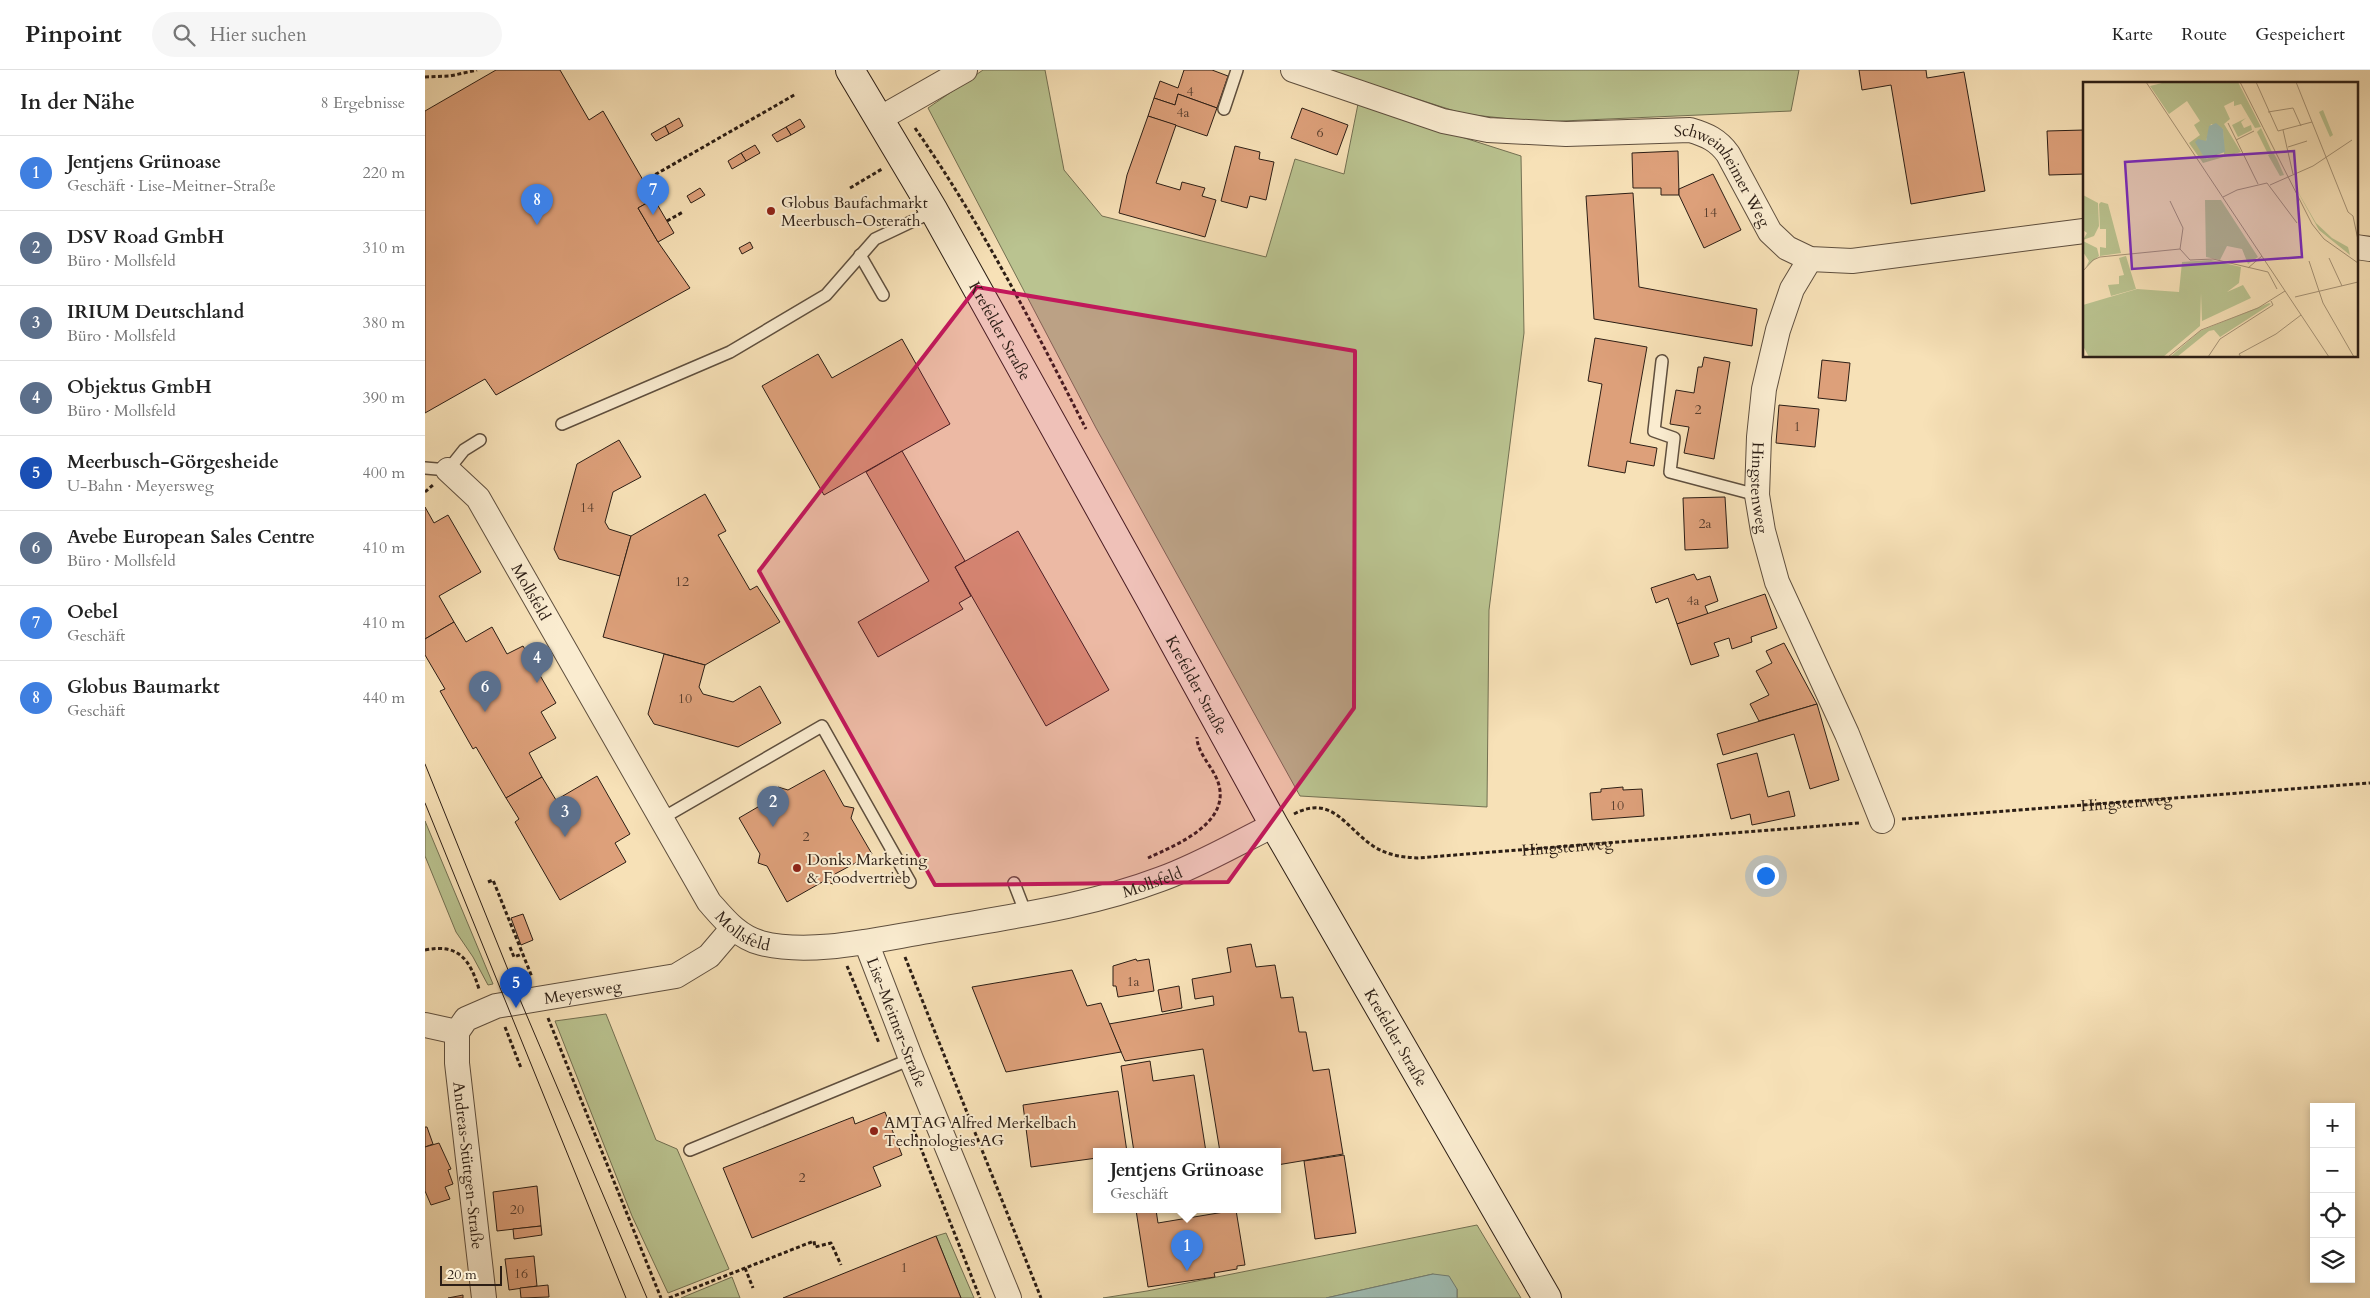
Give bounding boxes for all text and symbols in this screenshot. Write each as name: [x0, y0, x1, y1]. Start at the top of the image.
search box: [152, 12, 502, 57]
text: Pinpoint: [25, 18, 122, 51]
icon: search: [170, 21, 198, 49]
text: Hier suchen: [210, 22, 307, 48]
text: Karte: [2112, 22, 2153, 47]
text: Route: [2181, 22, 2227, 47]
text: Gespeichert: [2255, 22, 2345, 47]
house number: 4: [1186, 82, 1194, 101]
inset map: [2083, 82, 2357, 358]
text: In der Nähe: [20, 88, 135, 117]
text: 8 Ergebnisse: [320, 92, 405, 114]
house number: 4a: [1176, 103, 1190, 122]
street label: Schweinheimer Weg: [1674, 120, 1775, 231]
house number: 6: [1316, 123, 1324, 142]
text: Jentjens Grünoase: [67, 149, 221, 175]
text: 1: [32, 162, 40, 184]
text: 220 m: [363, 162, 405, 184]
pin: 7: [637, 174, 669, 215]
text: Geschäft · Lise-Meitner-Straße: [67, 175, 276, 197]
pin: 8: [521, 184, 553, 225]
place label: Globus Baufachmarkt Meerbusch-Osterath: [781, 192, 928, 232]
house number: 14: [1703, 203, 1717, 222]
marker: Globus Baufachmarkt Meerbusch-Osterath: [765, 205, 777, 217]
text: DSV Road GmbH: [67, 224, 224, 250]
text: 2: [32, 237, 40, 259]
text: 310 m: [363, 237, 405, 259]
text: Büro · Mollsfeld: [67, 250, 176, 272]
street label: Krefelder Straße: [963, 278, 1036, 384]
text: IRIUM Deutschland: [67, 299, 244, 325]
text: 3: [32, 312, 40, 334]
text: 380 m: [363, 312, 405, 334]
text: Büro · Mollsfeld: [67, 325, 176, 347]
text: Objektus GmbH: [67, 374, 212, 400]
text: 4: [32, 387, 40, 409]
text: 390 m: [363, 387, 405, 409]
text: Büro · Mollsfeld: [67, 400, 176, 422]
house number: 2: [1694, 400, 1702, 419]
house number: 1: [1793, 417, 1801, 436]
street label: Hingstenweg: [1745, 441, 1773, 535]
text: Meerbusch-Görgesheide: [67, 449, 279, 475]
text: 5: [32, 462, 40, 484]
text: 400 m: [363, 462, 405, 484]
text: U-Bahn · Meyersweg: [67, 475, 214, 497]
house number: 14: [580, 498, 594, 517]
house number: 2a: [1698, 514, 1712, 533]
text: Avebe European Sales Centre: [67, 524, 315, 550]
text: 6: [32, 537, 40, 559]
text: 410 m: [363, 537, 405, 559]
text: Büro · Mollsfeld: [67, 550, 176, 572]
street label: Mollsfeld: [506, 560, 556, 625]
house number: 12: [675, 572, 689, 591]
house number: 4a: [1686, 591, 1700, 610]
text: Oebel: [67, 599, 118, 625]
text: 7: [32, 612, 40, 634]
text: 410 m: [363, 612, 405, 634]
text: Geschäft: [67, 625, 125, 647]
street label: Krefelder Straße: [1160, 632, 1232, 739]
pin: 4: [521, 642, 553, 683]
pin: 6: [469, 671, 501, 712]
text: Globus Baumarkt: [67, 674, 220, 700]
text: 8: [32, 687, 40, 709]
text: 440 m: [363, 687, 405, 709]
house number: 10: [678, 689, 692, 708]
text: Geschäft: [67, 700, 125, 722]
pin: 2: [757, 786, 789, 827]
street label: Hingstenweg: [2080, 788, 2173, 817]
pin: 3: [549, 796, 581, 837]
house number: 10: [1610, 796, 1624, 815]
house number: 2: [802, 827, 810, 846]
street label: Hingstenweg: [1521, 833, 1614, 862]
place label: Donks Marketing & Foodvertrieb: [807, 849, 927, 889]
marker: Donks Marketing & Foodvertrieb: [791, 862, 803, 874]
street label: Mollsfeld: [1120, 862, 1186, 903]
your location: [1753, 863, 1779, 889]
street label: Mollsfeld: [710, 906, 773, 957]
street label: Lise-Meitner-Straße: [861, 954, 931, 1091]
pin: 5: [500, 967, 532, 1008]
house number: 1a: [1126, 972, 1140, 991]
street label: Meyersweg: [542, 975, 623, 1010]
street label: Krefelder Straße: [1359, 985, 1433, 1091]
street label: Andreas-Stüttgen-Straße: [447, 1080, 488, 1250]
map controls: [2310, 1103, 2355, 1283]
button: +: [2310, 1103, 2355, 1148]
place label: AMTAG Alfred Merkelbach Technologies AG: [884, 1112, 1077, 1152]
marker: AMTAG Alfred Merkelbach Technologies AG: [868, 1125, 880, 1137]
popup: [1093, 1148, 1281, 1213]
button: −: [2310, 1148, 2355, 1193]
text: Jentjens Grünoase: [1110, 1157, 1264, 1183]
house number: 2: [798, 1168, 806, 1187]
text: Geschäft: [1110, 1183, 1168, 1205]
button: locate: [2310, 1193, 2355, 1238]
house number: 20: [510, 1200, 524, 1219]
pin: 1: [1171, 1230, 1203, 1271]
button: layers: [2310, 1238, 2355, 1283]
house number: 1: [900, 1258, 908, 1277]
scale bar: [440, 1263, 503, 1286]
house number: 16: [514, 1264, 528, 1283]
text: 20 m: [447, 1265, 477, 1284]

